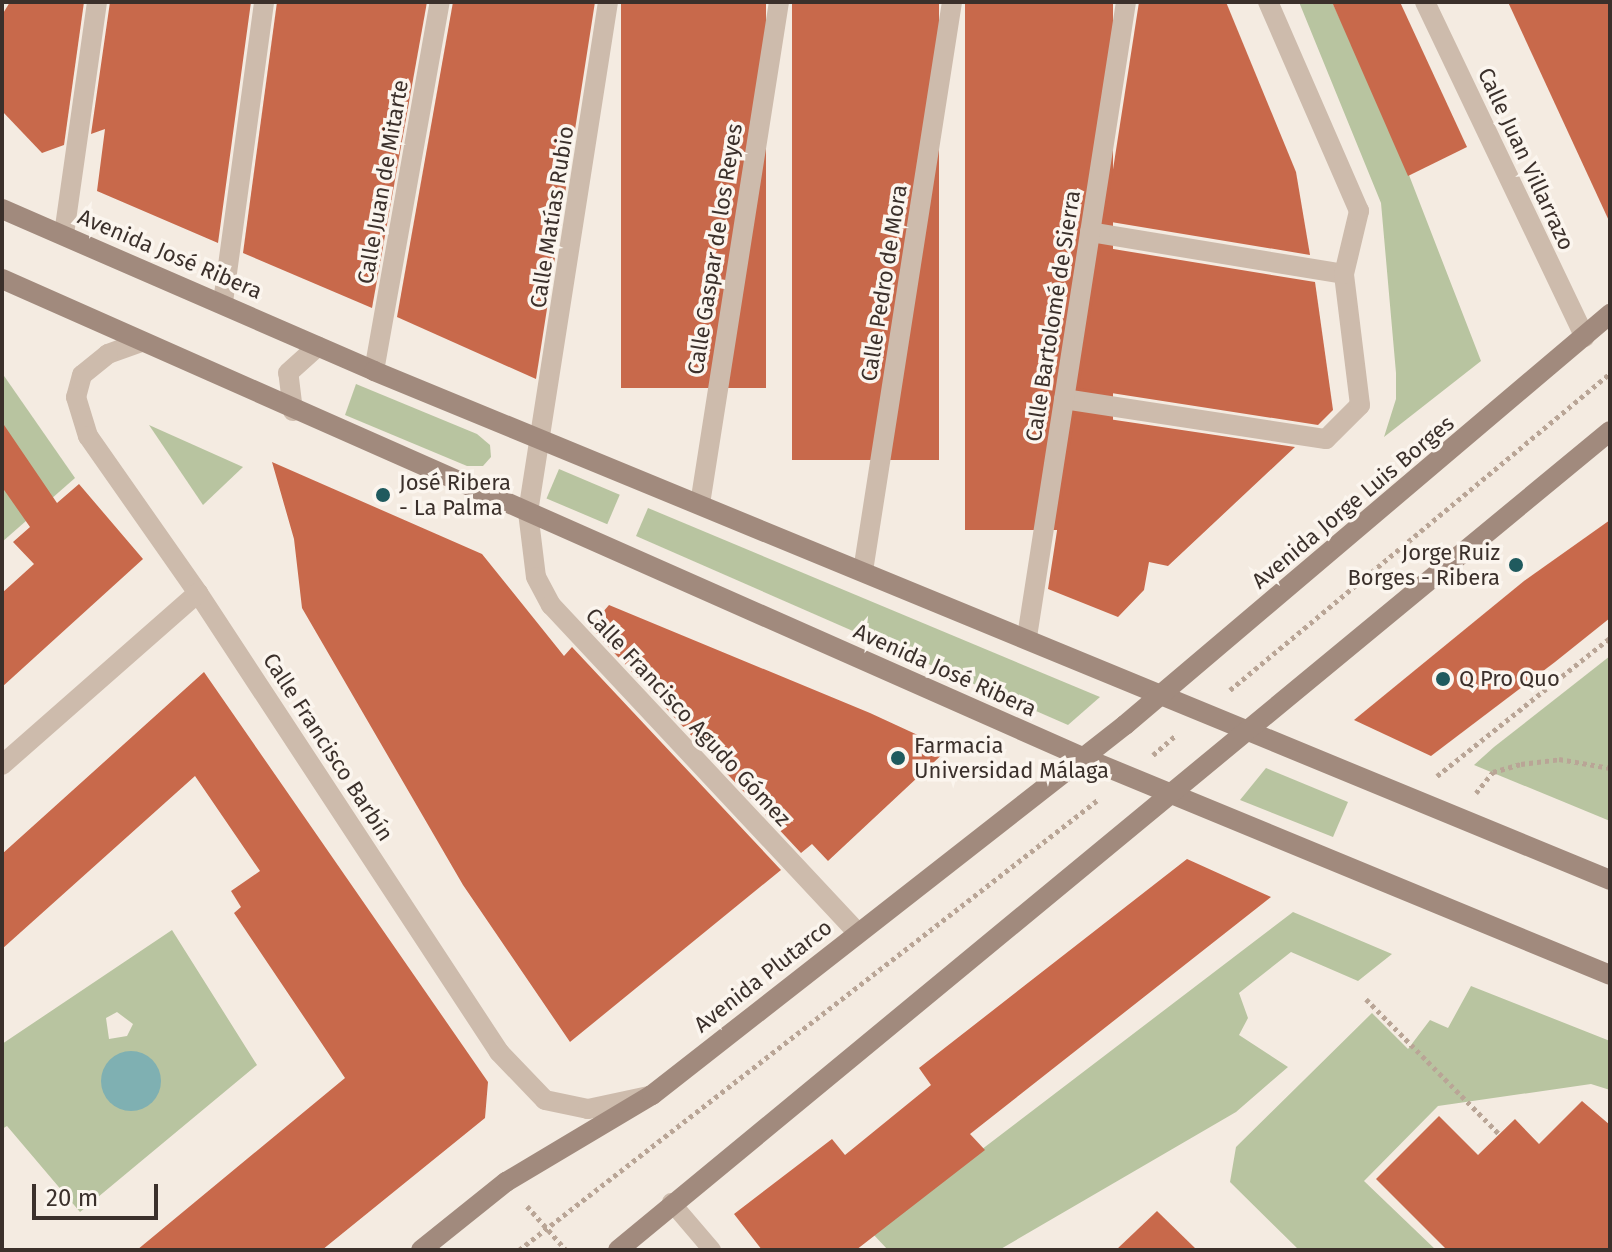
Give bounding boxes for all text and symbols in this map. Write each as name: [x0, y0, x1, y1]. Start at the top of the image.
street label: Calle Juan Villarrazo: [1472, 64, 1580, 254]
street label: Calle Juan de Mitarte: [352, 78, 414, 286]
street label: Calle Gaspar de los Reyes: [682, 122, 748, 376]
street label: Calle Matías Rubio: [525, 124, 579, 310]
street label: Calle Pedro de Mora: [855, 183, 913, 383]
street label: Calle Bartolomé de Sierra: [1020, 189, 1086, 443]
street label: Avenida José Ribera: [74, 203, 266, 305]
street label: Avenida Jorge Luis Borges: [1247, 410, 1459, 594]
place label: José Ribera - La Palma: [399, 469, 511, 520]
marker: José Ribera - La Palma: [374, 486, 392, 504]
place label: Jorge Ruiz Borges - Ribera: [1347, 539, 1500, 590]
marker: Jorge Ruiz Borges - Ribera: [1507, 556, 1525, 574]
street label: Calle Francisco Agudo Gómez: [580, 603, 796, 831]
street label: Avenida José Ribera: [850, 618, 1040, 722]
street label: Calle Francisco Barbín: [257, 648, 399, 846]
place label: Q Pro Quo: [1459, 666, 1560, 692]
marker: Q Pro Quo: [1434, 670, 1452, 688]
place label: Farmacia Universidad Málaga: [914, 732, 1109, 784]
marker: Farmacia Universidad Málaga: [889, 749, 907, 767]
street label: Avenida Plutarco: [689, 914, 837, 1038]
scale bar: [36, 1168, 162, 1218]
text: 20 m: [46, 1184, 98, 1212]

